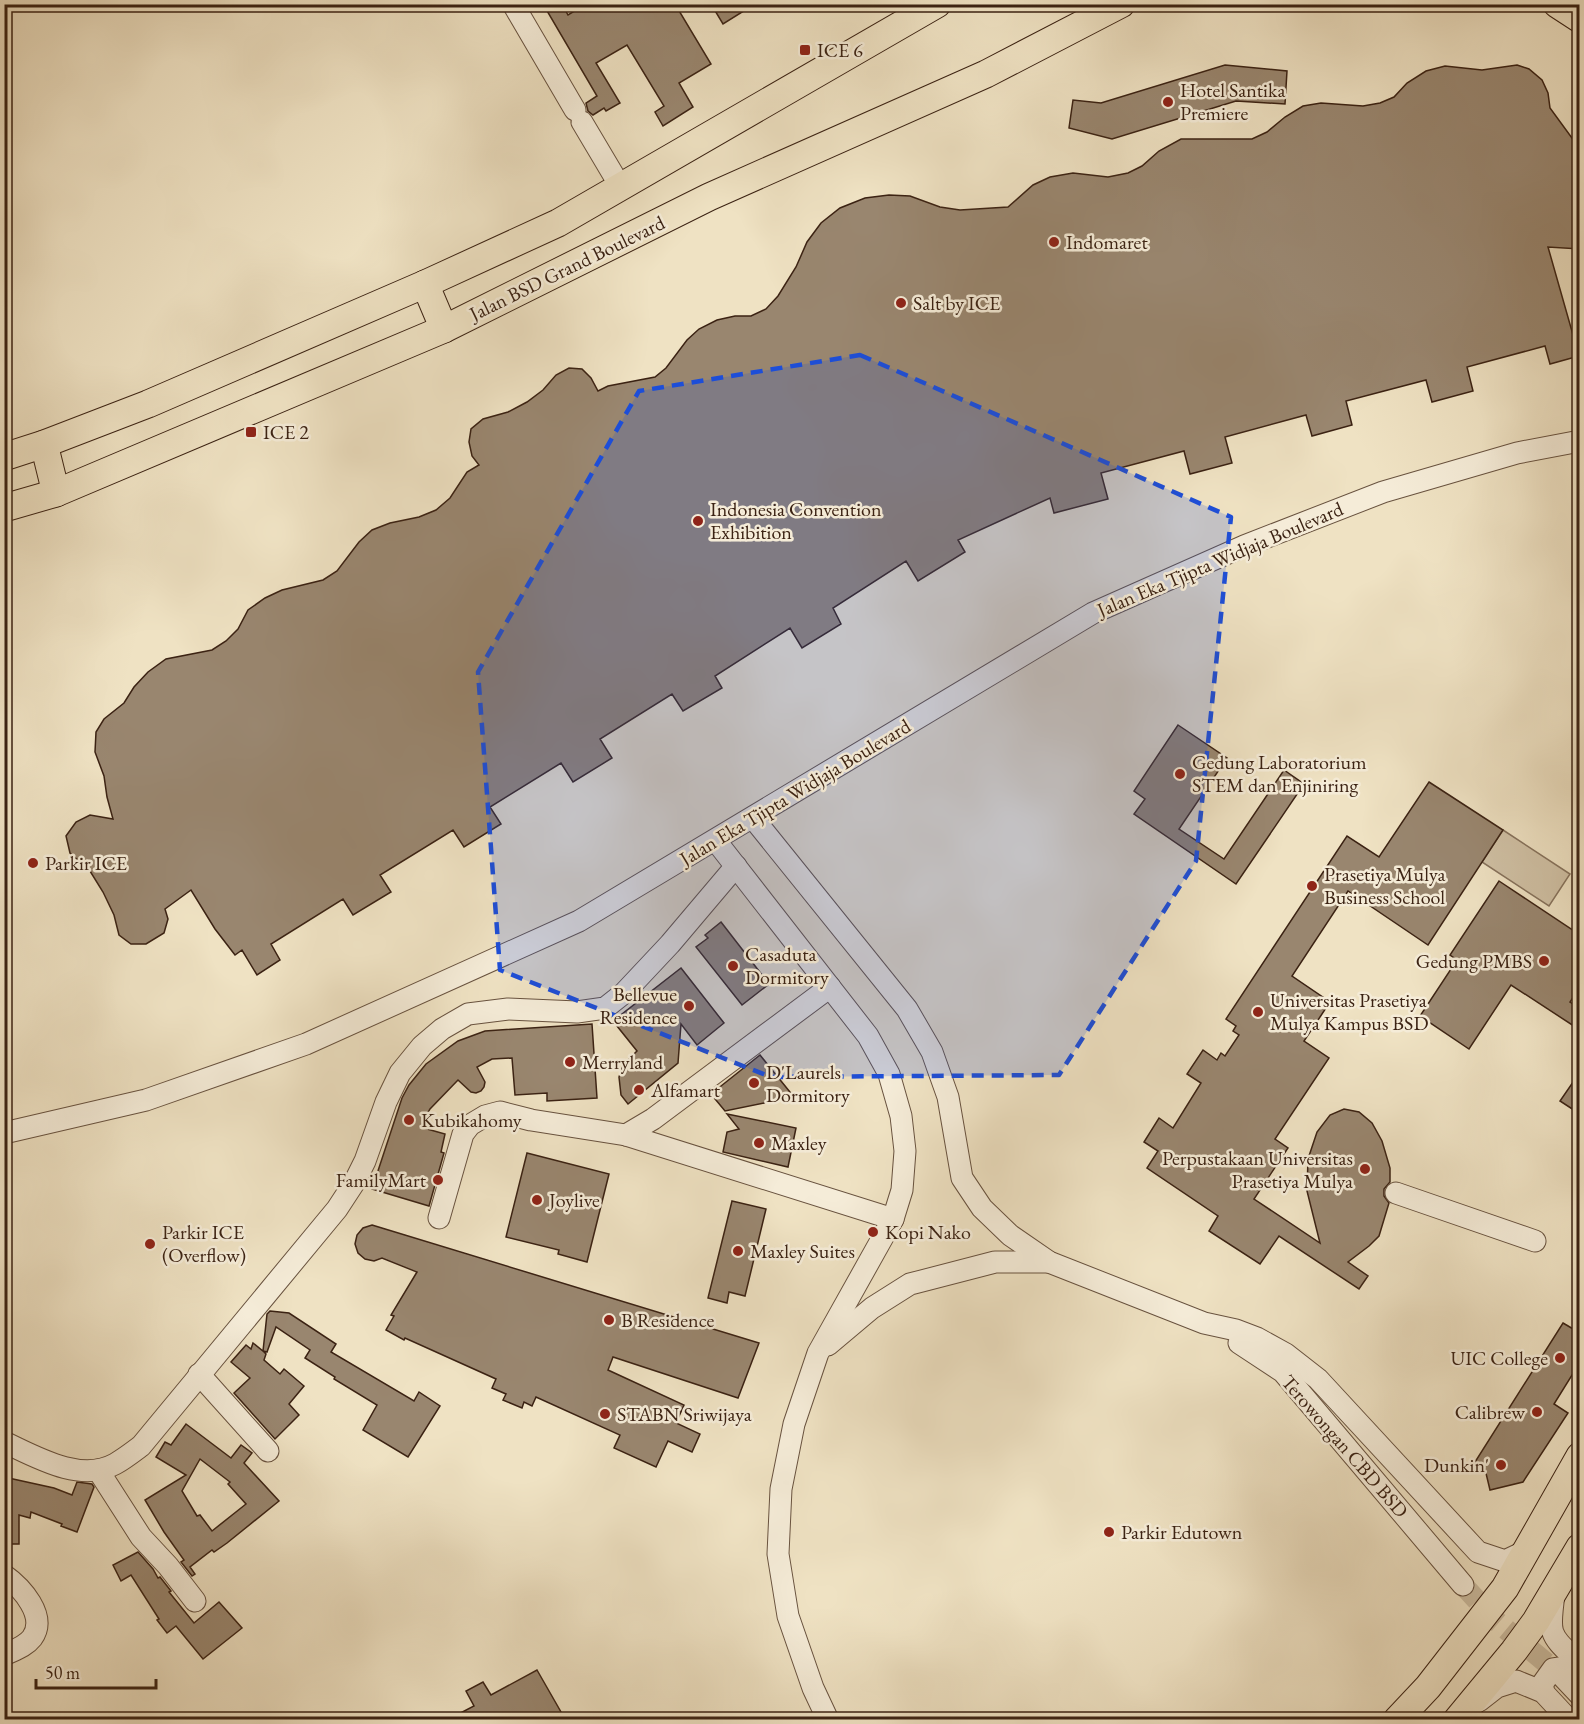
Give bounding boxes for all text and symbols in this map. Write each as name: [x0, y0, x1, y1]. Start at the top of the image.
place label: ICE 6: [817, 37, 863, 63]
marker: ICE 6: [798, 43, 812, 57]
place label: Hotel Santika Premiere: [1180, 77, 1285, 126]
marker: Hotel Santika Premiere: [1161, 95, 1175, 109]
street label: Jalan BSD Grand Boulevard: [463, 209, 670, 328]
place label: Indomaret: [1066, 229, 1148, 255]
marker: Indomaret: [1047, 235, 1061, 249]
place label: Salt by ICE: [913, 290, 1000, 316]
marker: Salt by ICE: [894, 296, 908, 310]
place label: ICE 2: [263, 419, 309, 445]
marker: ICE 2: [244, 425, 258, 439]
street label: Jalan Eka Tjipta Widjaja Boulevard: [1091, 495, 1348, 623]
place label: Indonesia Convention Exhibition: [710, 496, 882, 545]
marker: Indonesia Convention Exhibition: [691, 514, 705, 528]
street label: Jalan Eka Tjipta Widjaja Boulevard: [673, 712, 916, 872]
place label: Gedung Laboratorium STEM dan Enjiniring: [1192, 749, 1367, 798]
marker: Gedung Laboratorium STEM dan Enjiniring: [1173, 767, 1187, 781]
place label: Parkir ICE: [45, 850, 127, 876]
marker: Parkir ICE: [26, 856, 40, 870]
place label: Prasetiya Mulya Business School: [1324, 861, 1445, 910]
marker: Prasetiya Mulya Business School: [1305, 879, 1319, 893]
place label: Casaduta Dormitory: [745, 941, 829, 990]
place label: Gedung PMBS: [1416, 948, 1532, 974]
marker: Gedung PMBS: [1537, 954, 1551, 968]
marker: Casaduta Dormitory: [726, 959, 740, 973]
place label: Bellevue Residence: [600, 981, 677, 1030]
place label: Universitas Prasetiya Mulya Kampus BSD: [1270, 987, 1428, 1036]
marker: Bellevue Residence: [682, 999, 696, 1013]
marker: Universitas Prasetiya Mulya Kampus BSD: [1251, 1005, 1265, 1019]
place label: Merryland: [582, 1049, 664, 1075]
marker: Merryland: [563, 1055, 577, 1069]
place label: D'Laurels Dormitory: [766, 1059, 850, 1108]
marker: D'Laurels Dormitory: [747, 1076, 761, 1090]
place label: Alfamart: [650, 1077, 721, 1103]
marker: Alfamart: [632, 1083, 646, 1097]
place label: Kubikahomy: [421, 1107, 522, 1133]
marker: Kubikahomy: [402, 1113, 416, 1127]
place label: Maxley: [771, 1130, 827, 1156]
marker: Maxley: [752, 1136, 766, 1150]
place label: Perpustakaan Universitas Prasetiya Mulya: [1162, 1145, 1353, 1194]
marker: Perpustakaan Universitas Prasetiya Mulya: [1358, 1162, 1372, 1176]
place label: FamilyMart: [336, 1167, 427, 1193]
marker: FamilyMart: [431, 1173, 445, 1187]
place label: Joylive: [547, 1187, 600, 1213]
marker: Joylive: [530, 1193, 544, 1207]
place label: Parkir ICE (Overflow): [162, 1219, 246, 1268]
place label: Kopi Nako: [885, 1219, 971, 1245]
marker: Kopi Nako: [866, 1225, 880, 1239]
marker: Parkir ICE (Overflow): [143, 1237, 157, 1251]
place label: Maxley Suites: [750, 1238, 855, 1264]
marker: Maxley Suites: [731, 1244, 745, 1258]
place label: B Residence: [621, 1307, 714, 1333]
marker: B Residence: [602, 1313, 616, 1327]
place label: UIC College: [1451, 1345, 1548, 1371]
marker: UIC College: [1553, 1351, 1567, 1365]
street label: Terowongan CBD BSD: [1276, 1369, 1414, 1523]
place label: Calibrew: [1455, 1399, 1525, 1425]
place label: STABN Sriwijaya: [617, 1401, 752, 1427]
marker: Calibrew: [1530, 1405, 1544, 1419]
marker: STABN Sriwijaya: [598, 1407, 612, 1421]
place label: Dunkin': [1424, 1452, 1489, 1478]
marker: Dunkin': [1494, 1458, 1508, 1472]
place label: Parkir Edutown: [1121, 1519, 1243, 1545]
marker: Parkir Edutown: [1102, 1525, 1116, 1539]
scale bar: [36, 1652, 156, 1690]
text: 50 m: [45, 1661, 80, 1684]

